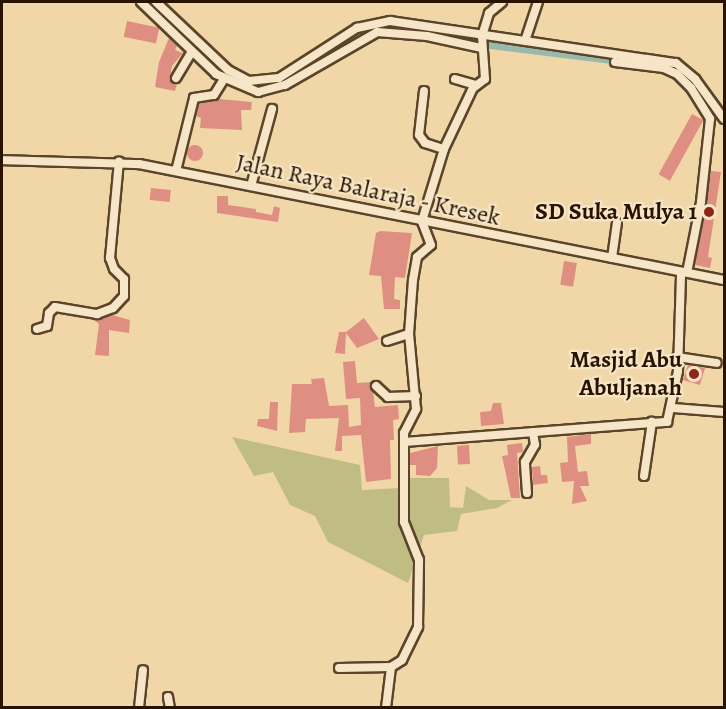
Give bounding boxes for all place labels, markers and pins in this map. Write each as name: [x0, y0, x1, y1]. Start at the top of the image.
place label: SD Suka Mulya 1: [535, 198, 697, 226]
marker: SD Suka Mulya 1: [702, 205, 716, 219]
place label: Masjid Abu Abuljanah: [570, 346, 682, 402]
marker: Masjid Abu Abuljanah: [687, 367, 701, 381]

